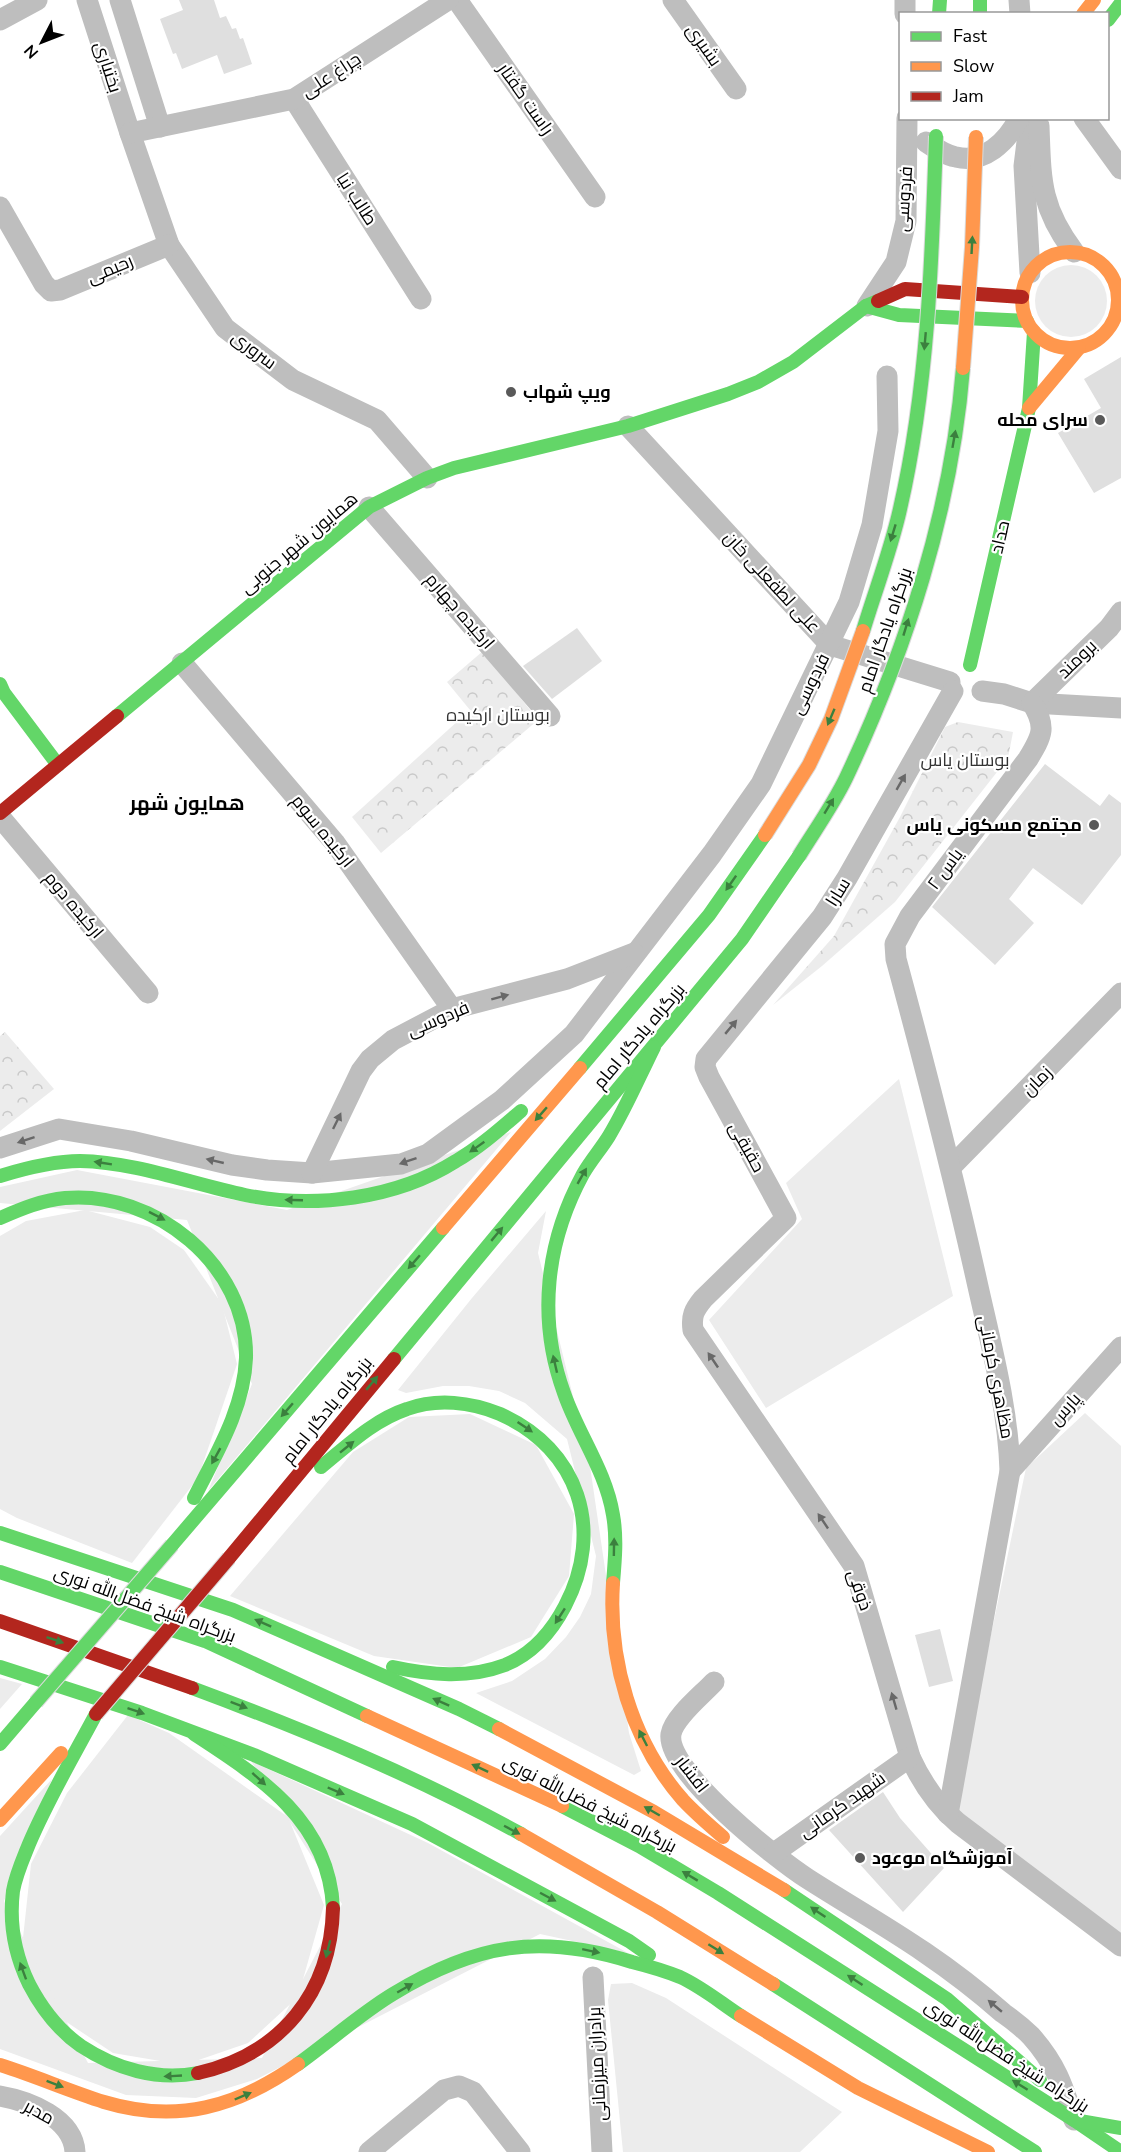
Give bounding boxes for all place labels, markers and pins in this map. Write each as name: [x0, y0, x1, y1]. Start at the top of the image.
place label: ویپ شهاب: [523, 380, 611, 404]
marker: ویپ شهاب: [504, 385, 518, 399]
place label: سرای محله: [997, 408, 1088, 432]
marker: سرای محله: [1093, 413, 1107, 427]
place label: مجتمع مسکونی یاس: [906, 813, 1082, 837]
marker: مجتمع مسکونی یاس: [1087, 818, 1101, 832]
place label: آموزشگاه موعود: [872, 1846, 1013, 1870]
marker: آموزشگاه موعود: [853, 1851, 867, 1865]

